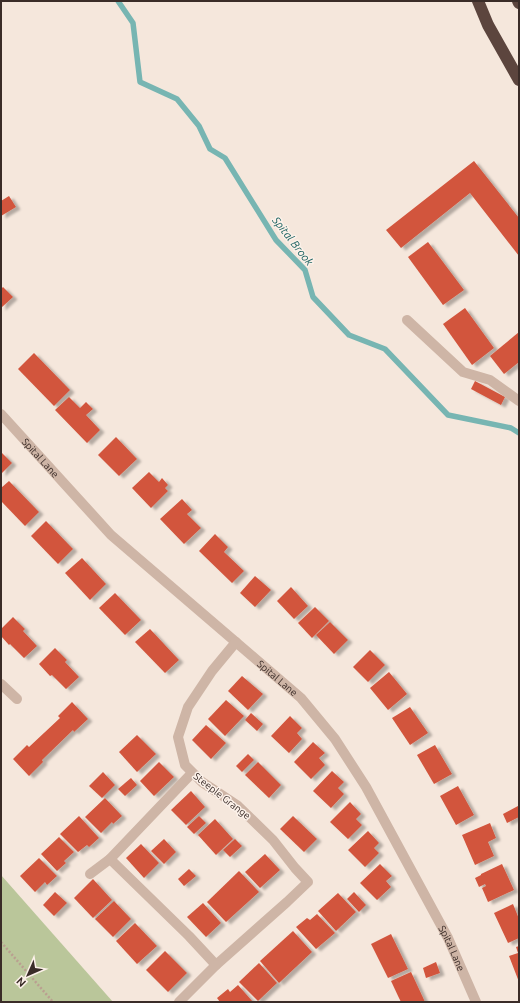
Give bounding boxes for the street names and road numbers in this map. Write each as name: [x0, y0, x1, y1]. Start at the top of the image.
street label: Spital Lane: [20, 436, 61, 479]
street label: Spital Lane: [255, 658, 300, 698]
street label: Steeple Grange: [191, 770, 253, 822]
street label: Spital Lane: [437, 923, 467, 973]

